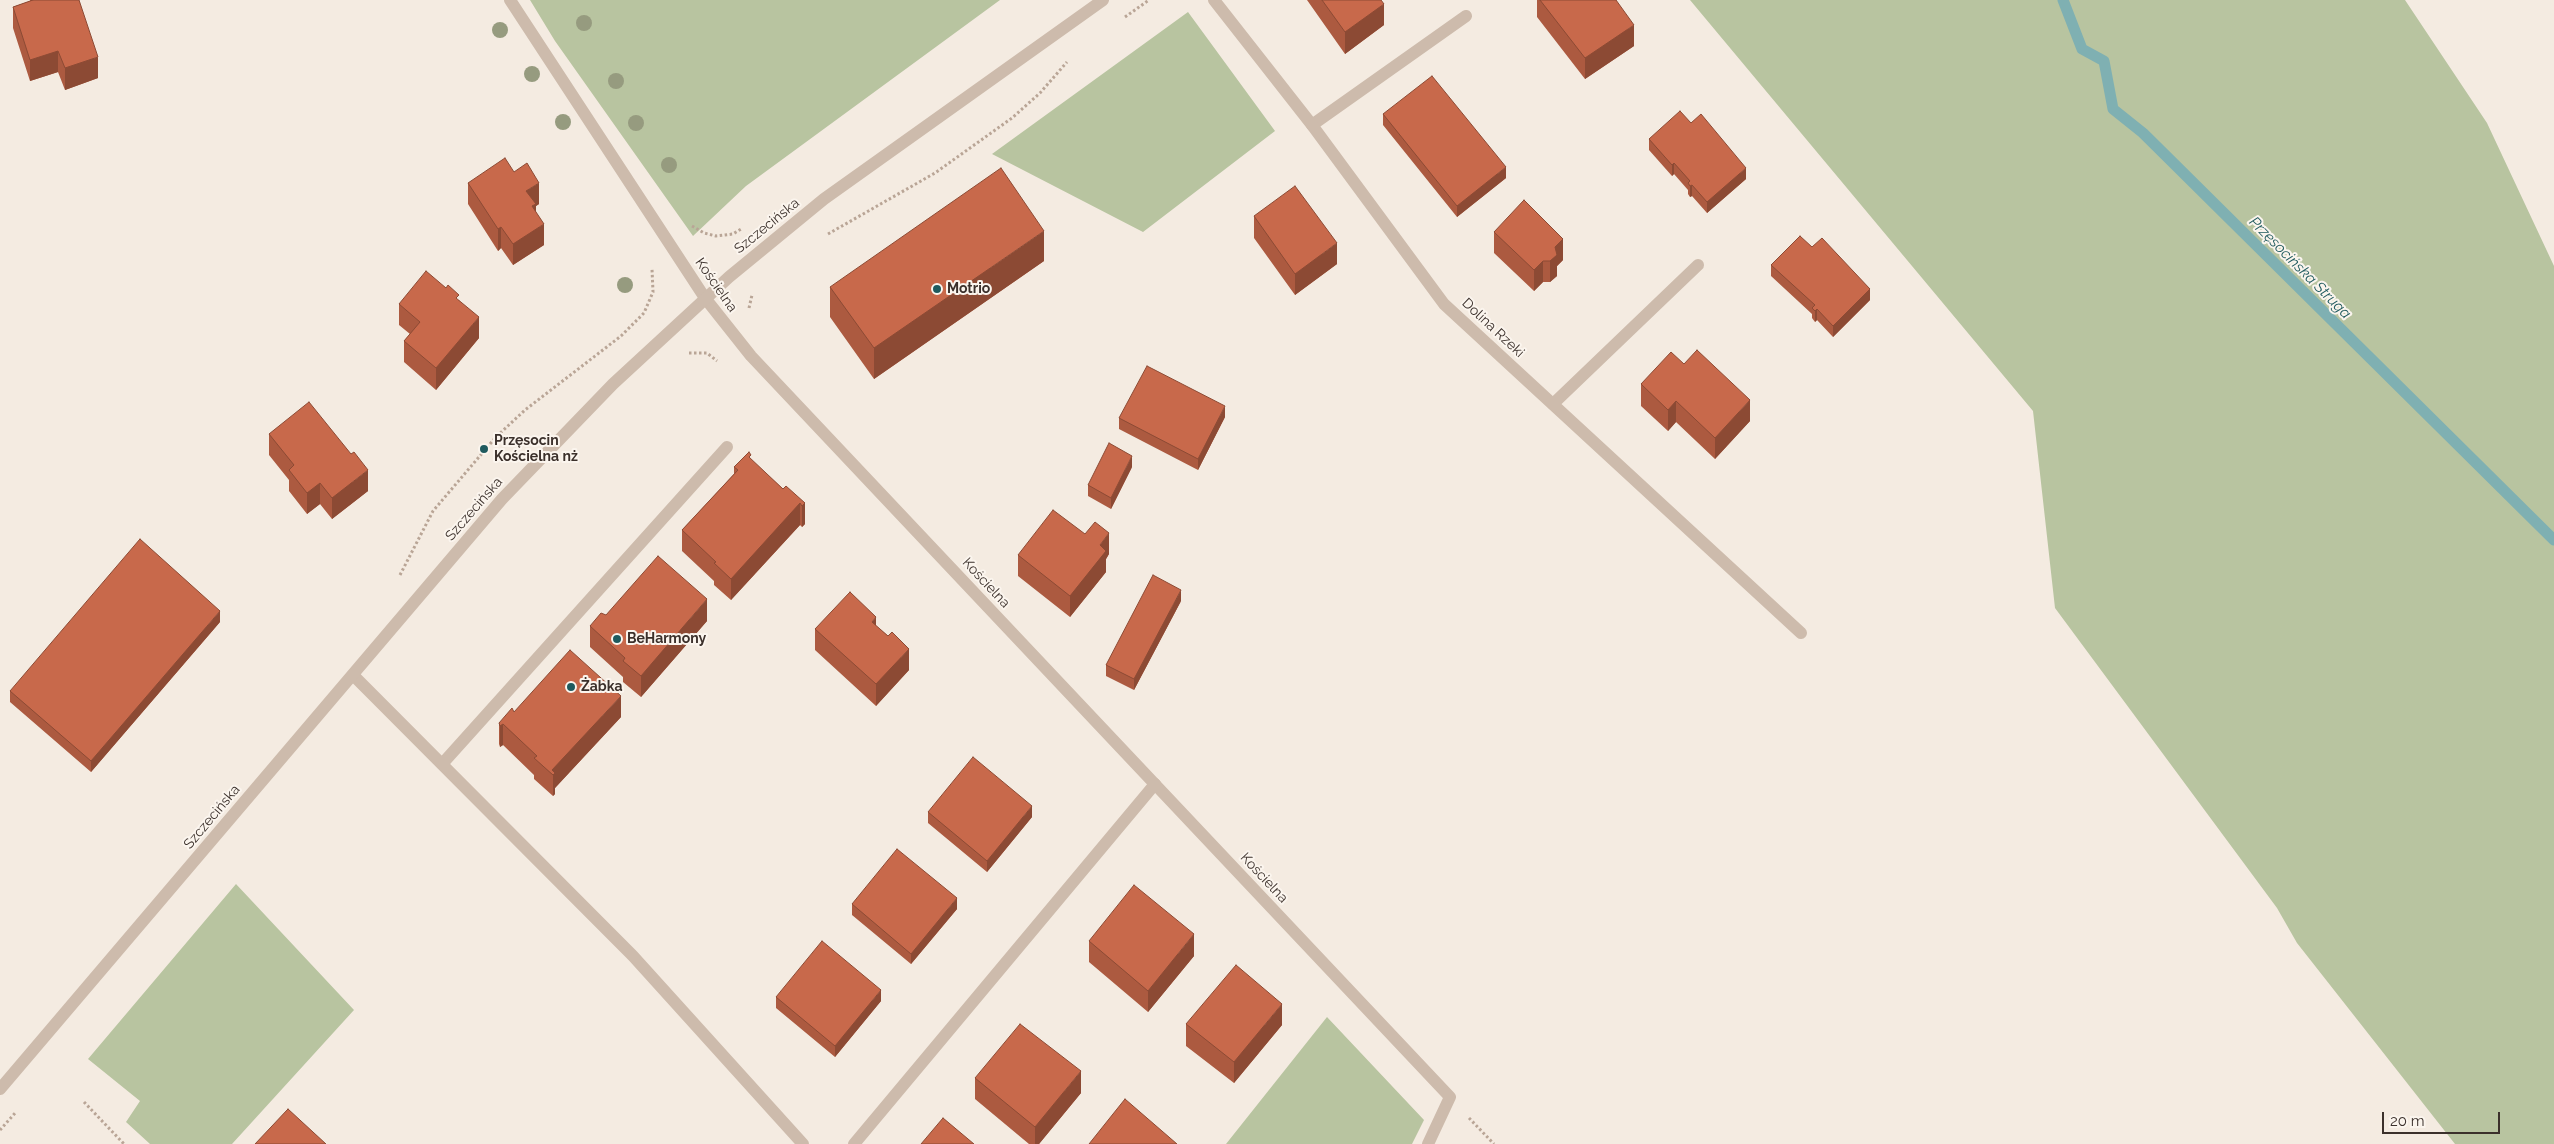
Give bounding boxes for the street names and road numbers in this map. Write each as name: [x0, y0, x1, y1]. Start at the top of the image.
street label: Szczecińska: [731, 195, 803, 257]
street label: Kościelna: [691, 255, 741, 315]
street label: Dolina Rzeki: [1458, 295, 1528, 361]
street label: Szczecińska: [442, 474, 506, 544]
street label: Kościelna: [959, 555, 1013, 611]
street label: Szczecińska: [180, 782, 244, 852]
street label: Kościelna: [1237, 850, 1291, 906]

